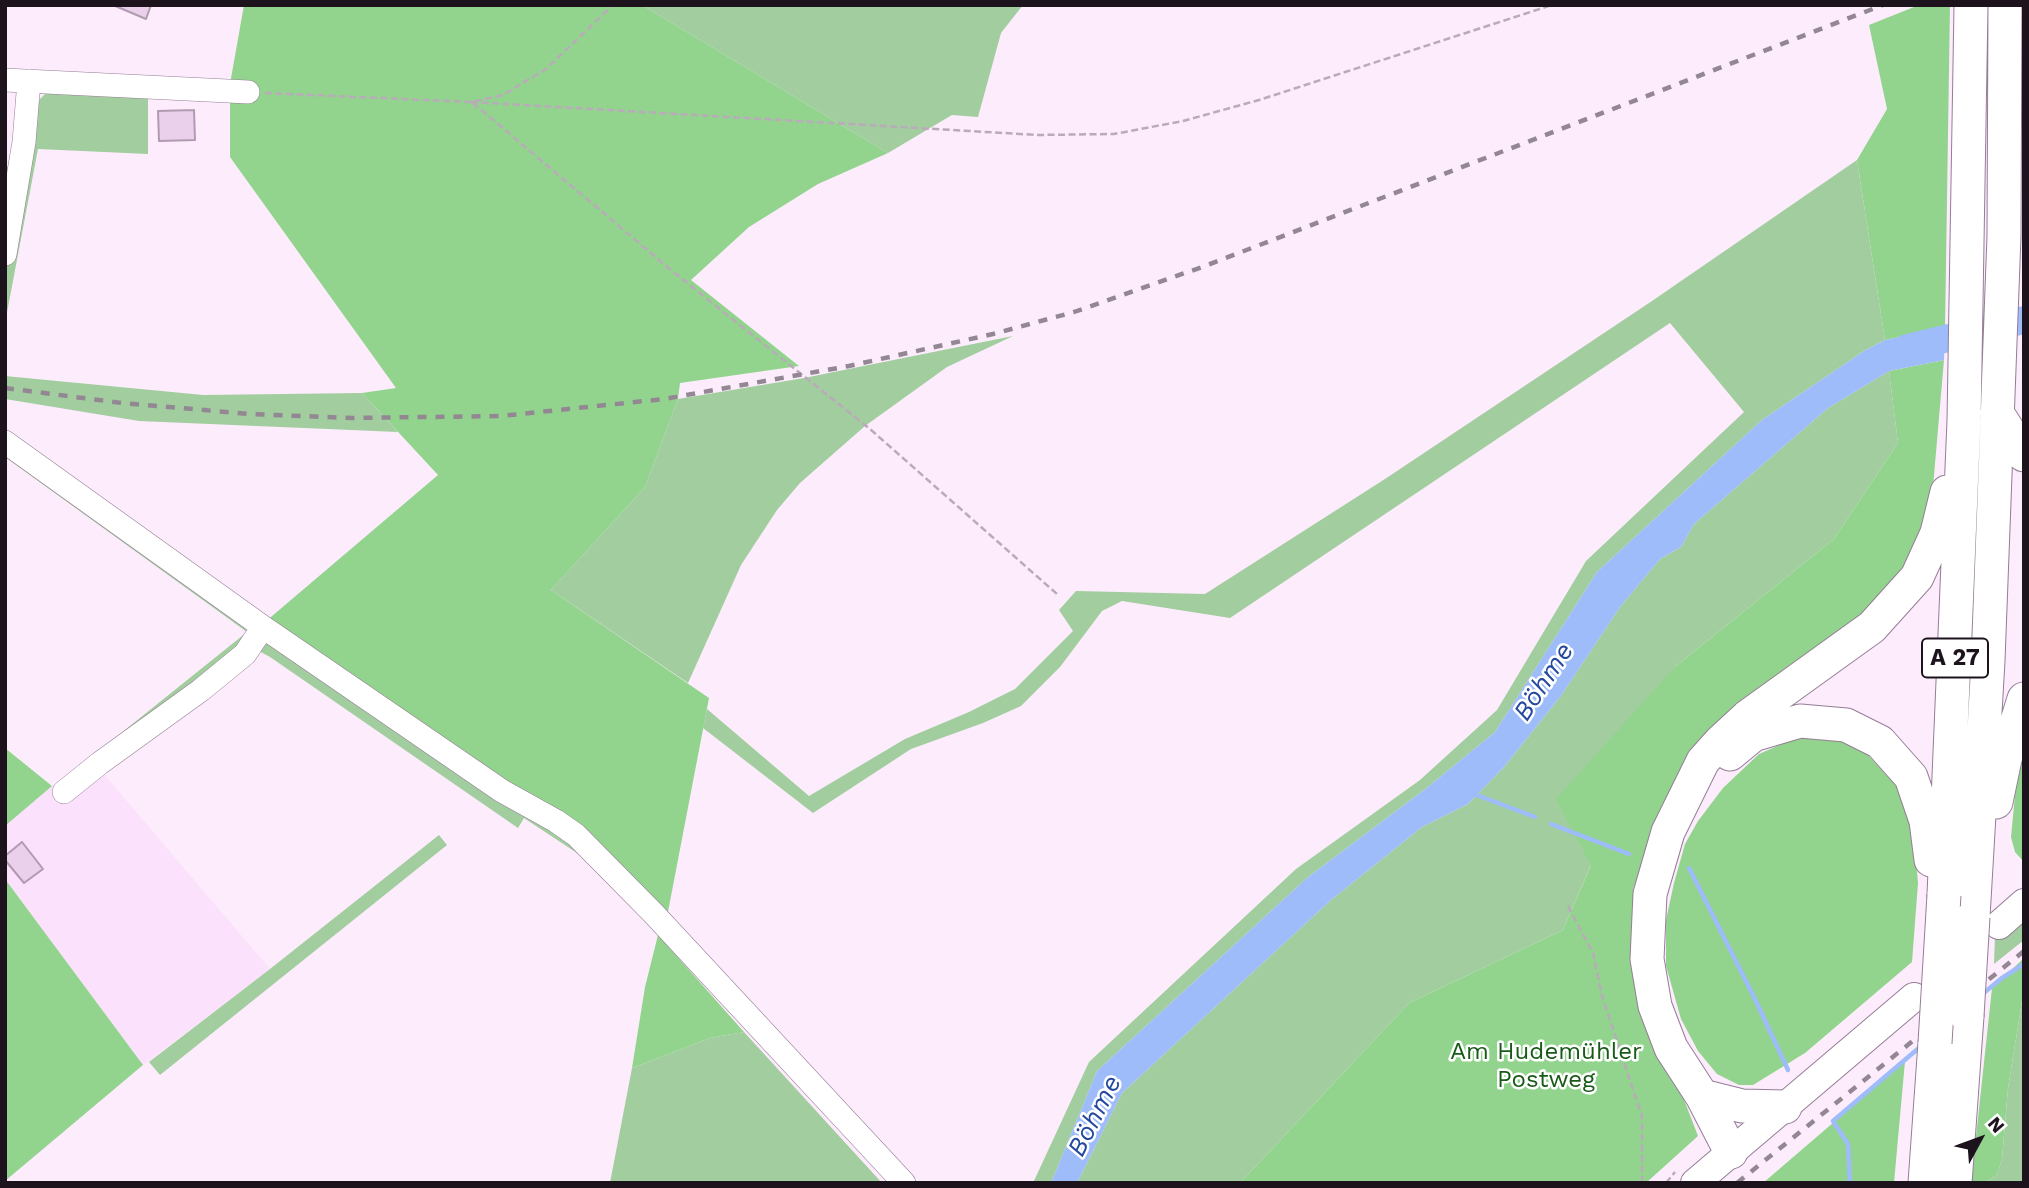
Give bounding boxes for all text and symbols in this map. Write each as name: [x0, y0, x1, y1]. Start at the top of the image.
water label: Böhme: [1507, 637, 1581, 727]
road number: A 27: [1922, 638, 1988, 678]
park label: Am Hudemühler Postweg: [1450, 1038, 1642, 1094]
water label: Böhme: [1061, 1070, 1129, 1162]
north arrow: [1945, 1104, 2015, 1174]
text: N: [1983, 1112, 2010, 1138]

